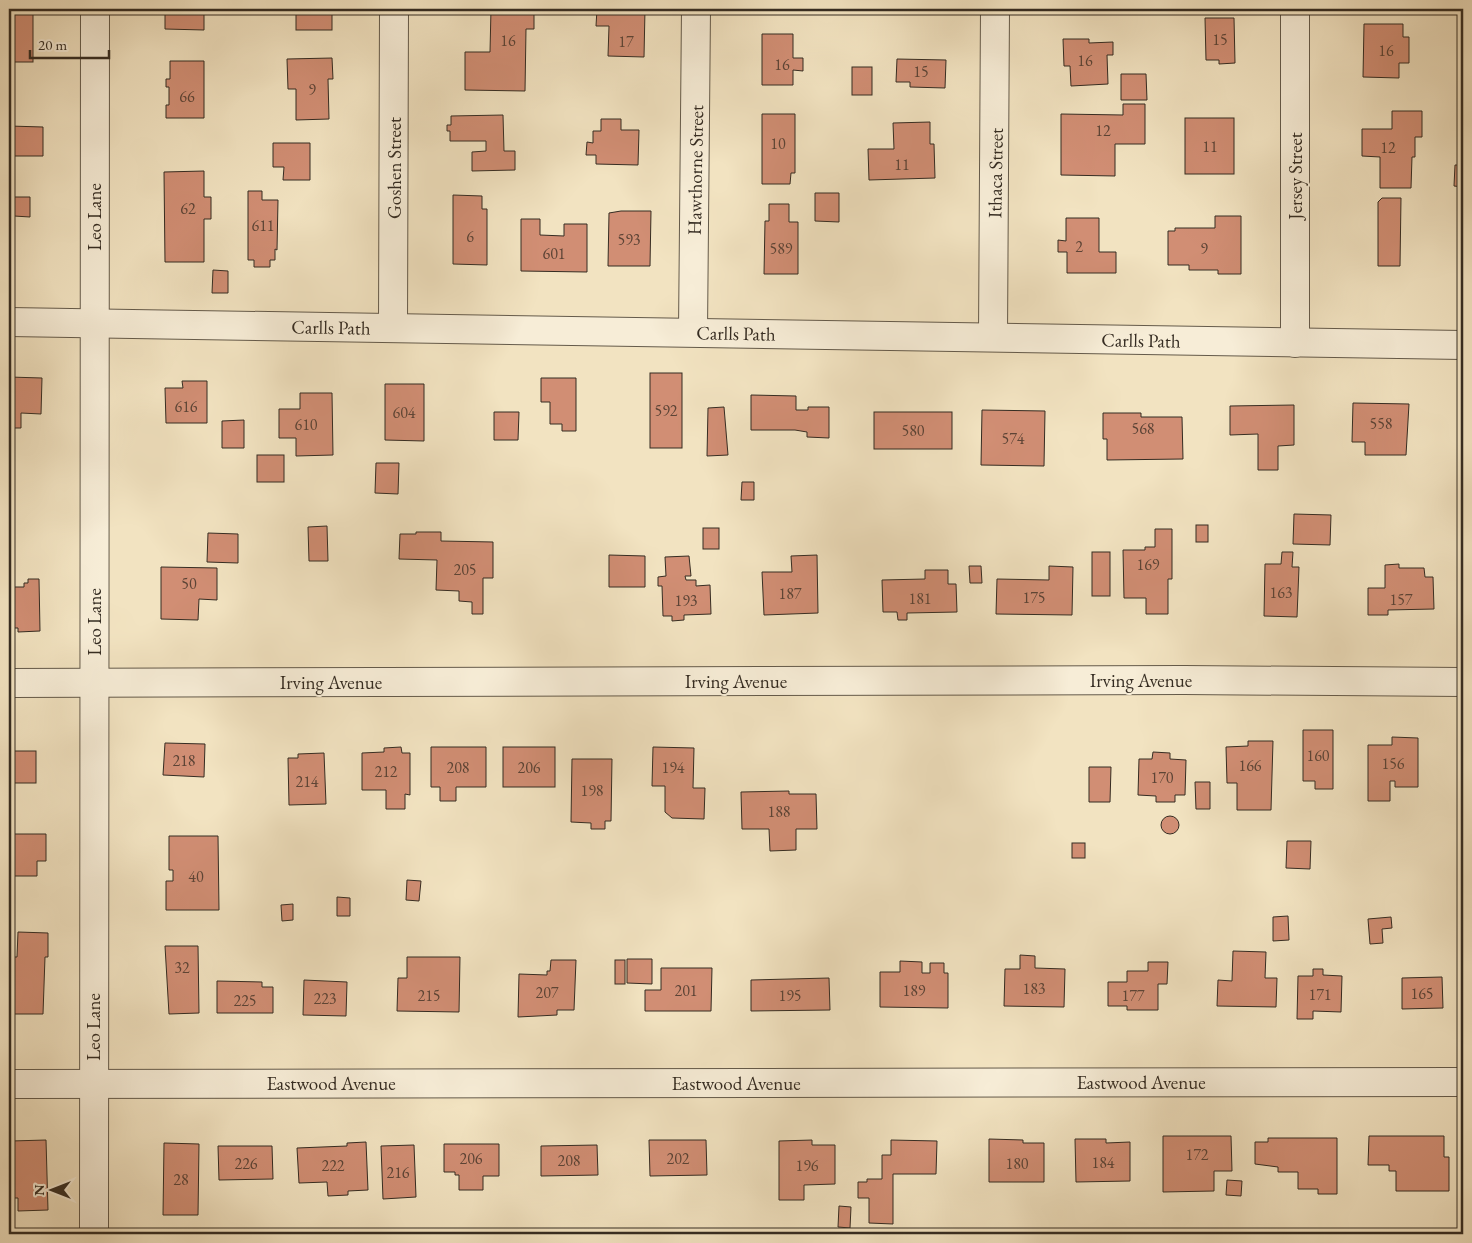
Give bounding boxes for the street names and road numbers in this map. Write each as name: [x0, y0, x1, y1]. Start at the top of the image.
street label: Hawthorne Street: [682, 105, 709, 235]
street label: Goshen Street: [382, 117, 407, 219]
street label: Ithaca Street: [982, 128, 1009, 218]
street label: Jersey Street: [1283, 132, 1308, 222]
street label: Leo Lane: [82, 183, 107, 251]
street label: Carlls Path: [291, 314, 371, 341]
street label: Carlls Path: [696, 320, 776, 347]
street label: Carlls Path: [1101, 327, 1181, 354]
street label: Leo Lane: [82, 588, 107, 656]
street label: Irving Avenue: [1090, 668, 1192, 693]
street label: Irving Avenue: [685, 669, 787, 694]
street label: Irving Avenue: [280, 670, 382, 695]
street label: Leo Lane: [81, 993, 106, 1061]
street label: Eastwood Avenue: [1076, 1070, 1206, 1095]
street label: Eastwood Avenue: [266, 1071, 396, 1096]
street label: Eastwood Avenue: [671, 1071, 801, 1096]

